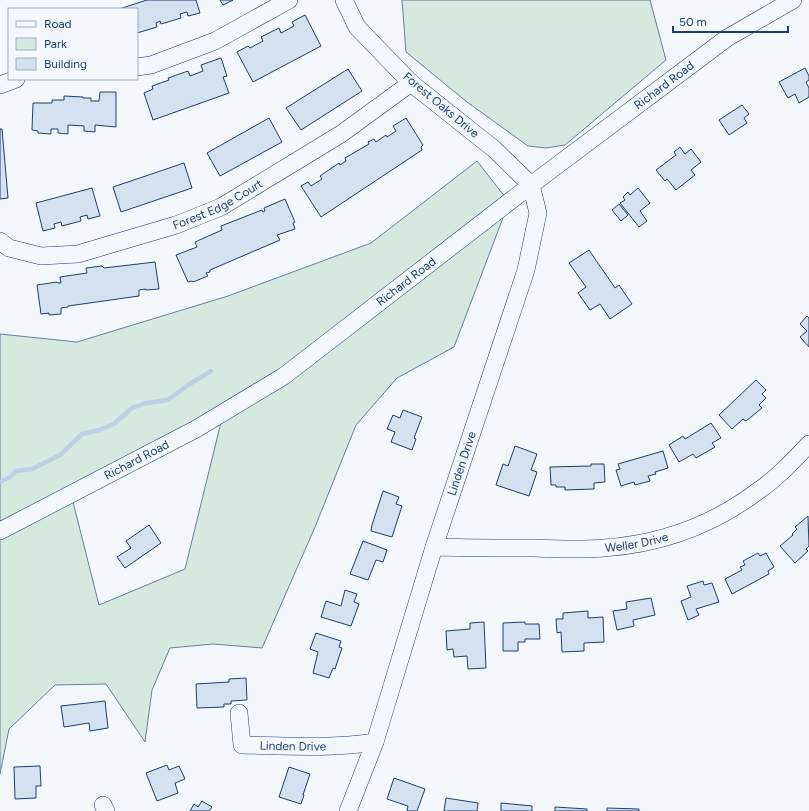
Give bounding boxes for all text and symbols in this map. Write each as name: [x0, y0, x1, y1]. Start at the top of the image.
legend: [8, 8, 138, 80]
scale bar: [673, 8, 788, 34]
text: 50 m: [679, 15, 707, 29]
text: Road: [44, 17, 72, 31]
text: Park: [44, 37, 67, 51]
text: Building: [44, 57, 87, 71]
street label: Richard Road: [631, 58, 697, 112]
street label: Forest Oaks Drive: [400, 69, 482, 141]
street label: Forest Edge Court: [171, 176, 265, 233]
street label: Richard Road: [374, 254, 439, 309]
street label: Linden Drive: [445, 429, 479, 497]
street label: Richard Road: [102, 437, 171, 483]
street label: Weller Drive: [604, 530, 670, 555]
street label: Linden Drive: [259, 738, 327, 754]

